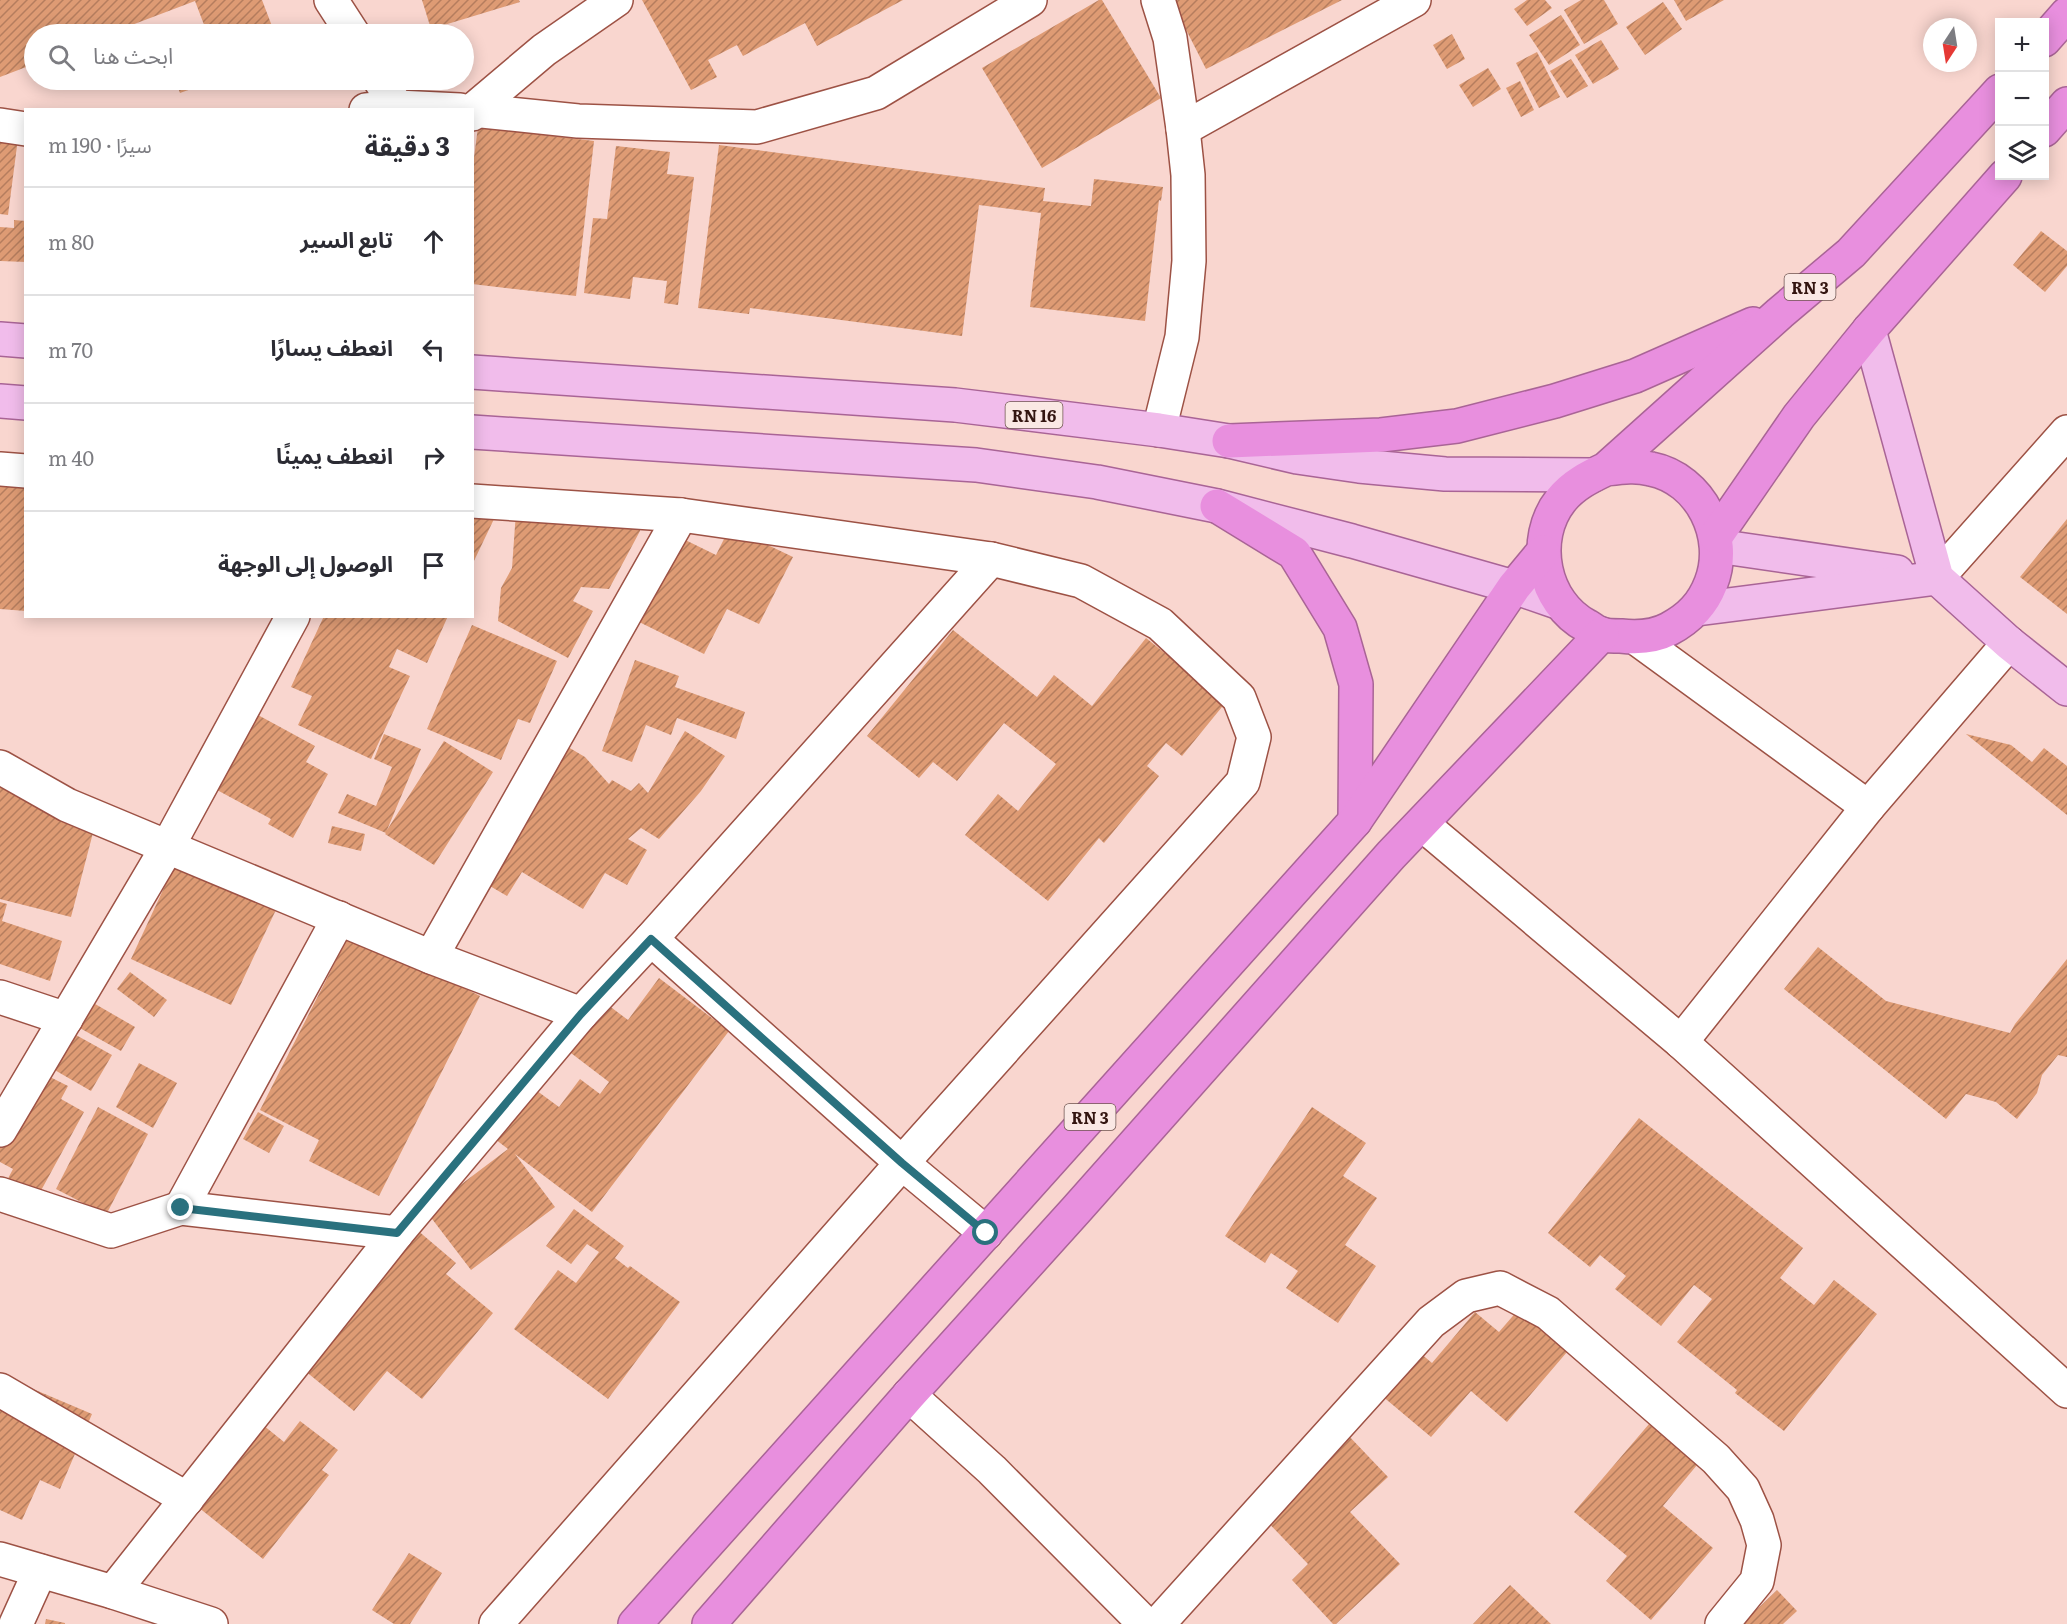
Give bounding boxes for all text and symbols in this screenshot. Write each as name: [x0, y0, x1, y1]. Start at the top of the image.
north arrow: [1923, 18, 1977, 72]
map controls: [1995, 18, 2049, 180]
button: +: [1995, 18, 2049, 72]
search box: [24, 24, 474, 90]
text: ابحث هنا: [93, 38, 173, 71]
icon: search: [45, 41, 78, 74]
button: −: [1995, 72, 2049, 126]
text: 3 دقيقة: [365, 125, 450, 164]
button: layers: [1995, 126, 2049, 180]
text: سيرًا · 190 m: [48, 129, 152, 159]
text: تابع السير: [300, 222, 393, 255]
icon: ahead: [417, 225, 450, 258]
text: 80 m: [48, 226, 94, 256]
road number: RN 3: [1784, 274, 1836, 300]
text: انعطف يسارًا: [270, 330, 393, 363]
icon: left: [417, 333, 450, 366]
text: 70 m: [48, 334, 93, 364]
road number: RN 16: [1006, 402, 1062, 428]
text: انعطف يمينًا: [276, 438, 393, 471]
icon: right: [417, 441, 450, 474]
text: 40 m: [48, 442, 94, 472]
text: الوصول إلى الوجهة: [218, 546, 393, 579]
icon: arrive: [417, 549, 450, 582]
road number: RN 3: [1064, 1104, 1116, 1130]
route end: [167, 1194, 193, 1220]
route start: [972, 1219, 998, 1245]

